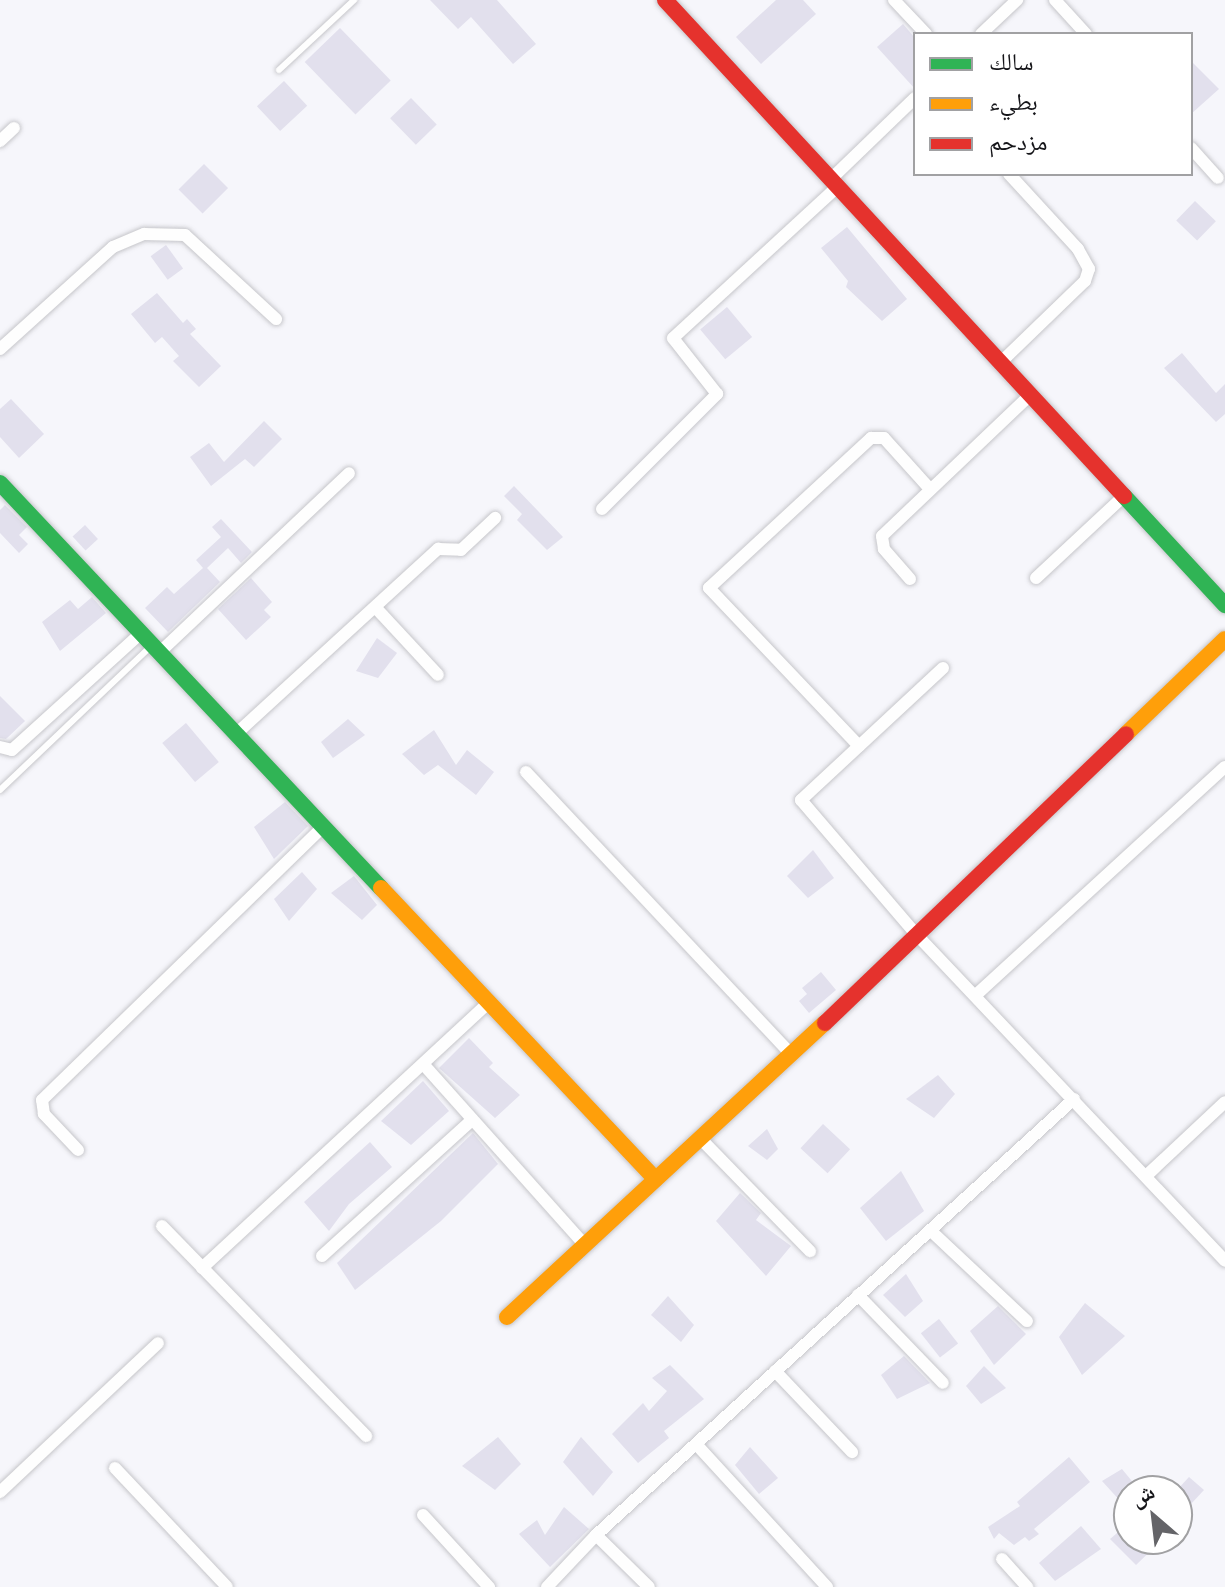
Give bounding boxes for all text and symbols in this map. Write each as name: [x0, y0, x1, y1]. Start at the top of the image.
legend: [913, 32, 1193, 176]
text: سالك: [989, 48, 1034, 76]
text: بطيء: [989, 88, 1038, 116]
text: مزدحم: [989, 128, 1048, 156]
north arrow: [1113, 1475, 1193, 1555]
text: ش: [1126, 1479, 1159, 1512]

